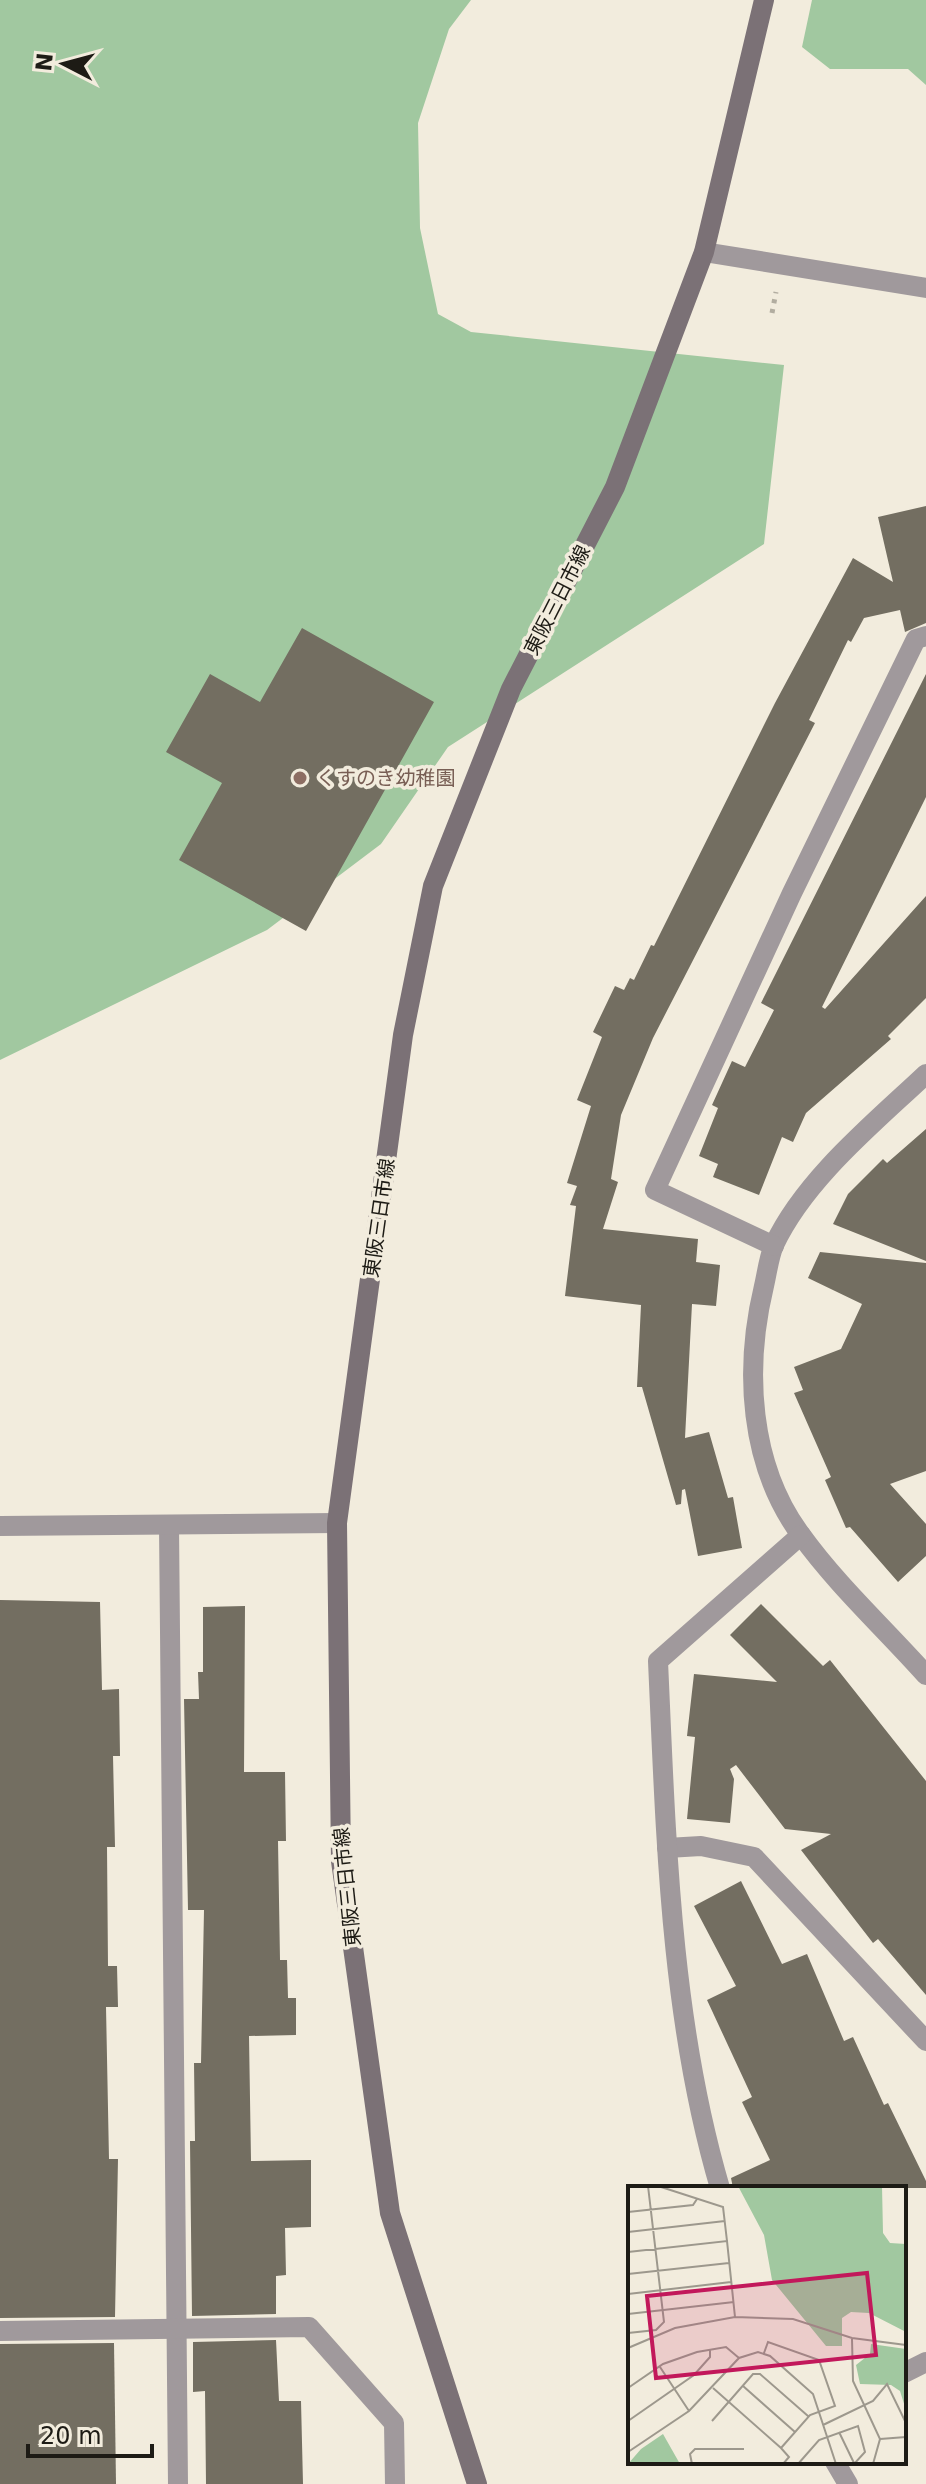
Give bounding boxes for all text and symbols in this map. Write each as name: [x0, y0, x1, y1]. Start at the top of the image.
north arrow: [24, 24, 104, 104]
text: N: [31, 51, 58, 72]
street label: 東阪三日市線: [519, 541, 595, 659]
place label: くすのき幼稚園: [316, 766, 455, 790]
marker: くすのき幼稚園: [291, 769, 309, 787]
street label: 東阪三日市線: [359, 1157, 399, 1279]
street label: 東阪三日市線: [329, 1826, 365, 1948]
inset map: [628, 2186, 906, 2464]
scale bar: [28, 2408, 152, 2458]
text: 20 m: [40, 2422, 102, 2450]

